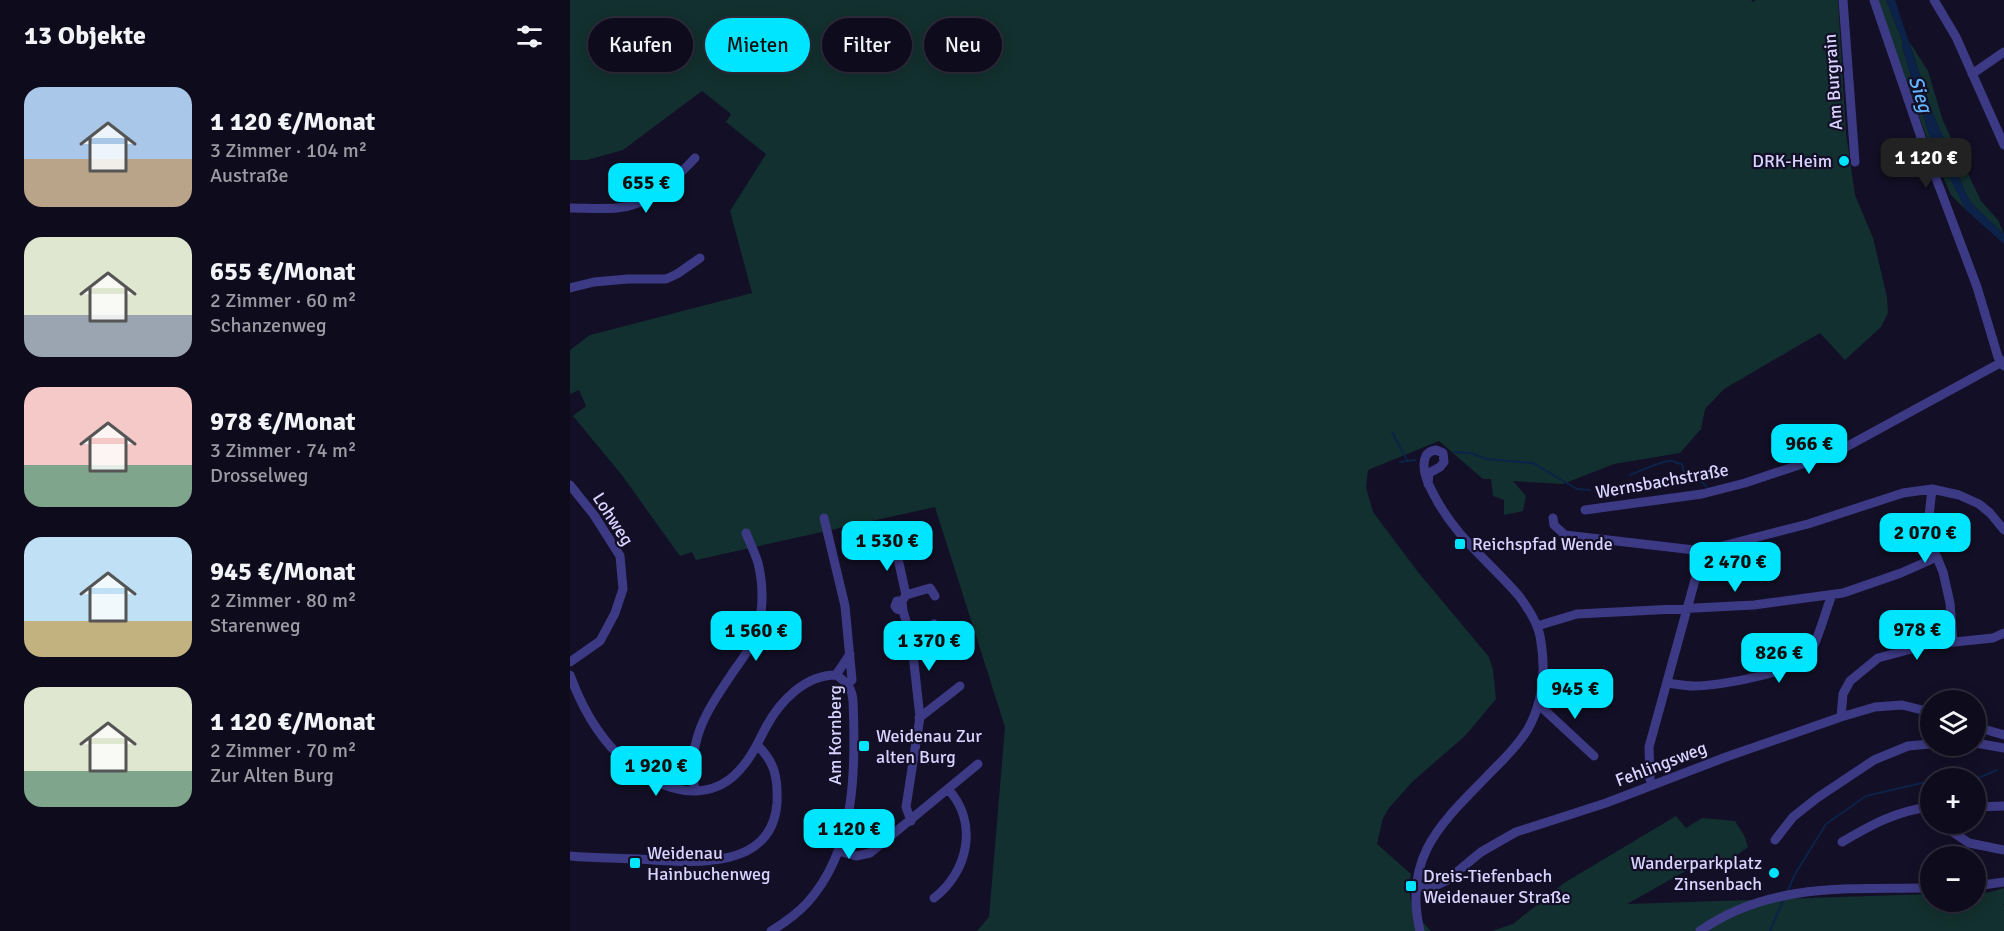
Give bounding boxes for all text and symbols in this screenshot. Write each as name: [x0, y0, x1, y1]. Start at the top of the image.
chip: Kaufen: [588, 18, 693, 72]
chip: Mieten: [705, 18, 810, 72]
chip: Filter: [822, 18, 912, 72]
chip: Neu: [924, 18, 1002, 72]
text: 13 Objekte: [24, 20, 146, 52]
icon: filters: [513, 20, 546, 53]
street label: Am Burgrain: [1819, 33, 1847, 131]
water label: Sieg: [1903, 73, 1939, 117]
text: 1 120 €/Monat: [210, 106, 375, 138]
icon: home: [72, 111, 144, 183]
text: 3 Zimmer · 104 m²: [210, 138, 367, 163]
pin: 1 120 €: [1871, 138, 1981, 189]
text: 1 120 €: [1895, 145, 1957, 170]
place label: DRK-Heim: [1752, 150, 1832, 172]
marker: DRK-Heim: [1837, 154, 1851, 168]
text: Austraße: [210, 163, 289, 188]
pin: 655 €: [604, 163, 688, 214]
text: 655 €: [622, 170, 670, 195]
text: 655 €/Monat: [210, 256, 356, 288]
icon: home: [72, 261, 144, 333]
text: 2 Zimmer · 60 m²: [210, 288, 356, 313]
text: Schanzenweg: [210, 313, 327, 338]
text: 978 €/Monat: [210, 406, 356, 438]
icon: home: [72, 411, 144, 483]
pin: 966 €: [1767, 424, 1851, 475]
text: 966 €: [1785, 431, 1833, 456]
text: 3 Zimmer · 74 m²: [210, 438, 356, 463]
street label: Wernsbachstraße: [1594, 458, 1730, 504]
text: Drosselweg: [210, 463, 308, 488]
street label: Lohweg: [588, 488, 638, 550]
pin: 2 070 €: [1870, 513, 1980, 564]
text: 2 070 €: [1894, 520, 1956, 545]
pin: 1 530 €: [832, 521, 942, 572]
text: 1 530 €: [856, 528, 918, 553]
place label: Reichspfad Wende: [1472, 533, 1613, 555]
marker: Reichspfad Wende: [1453, 537, 1467, 551]
pin: 2 470 €: [1680, 542, 1790, 593]
text: 2 470 €: [1704, 549, 1766, 574]
text: 945 €/Monat: [210, 556, 356, 588]
icon: home: [72, 561, 144, 633]
text: 2 Zimmer · 80 m²: [210, 588, 356, 613]
pin: 978 €: [1875, 610, 1959, 661]
pin: 1 560 €: [701, 611, 811, 662]
text: Starenweg: [210, 613, 301, 638]
text: 978 €: [1893, 617, 1941, 642]
text: 1 560 €: [725, 618, 787, 643]
pin: 1 370 €: [874, 621, 984, 672]
text: 1 370 €: [898, 628, 960, 653]
pin: 826 €: [1737, 633, 1821, 684]
text: 826 €: [1755, 640, 1803, 665]
pin: 945 €: [1533, 669, 1617, 720]
text: 945 €: [1551, 676, 1599, 701]
street label: Am Kornberg: [824, 685, 846, 785]
map controls: [1920, 690, 1986, 912]
button: layers: [1920, 690, 1986, 756]
text: 1 120 €/Monat: [210, 706, 375, 738]
icon: home: [72, 711, 144, 783]
place label: Weidenau Zur alten Burg: [876, 725, 982, 768]
street label: Fehlingsweg: [1612, 736, 1710, 792]
text: 2 Zimmer · 70 m²: [210, 738, 356, 763]
marker: Weidenau Zur alten Burg: [857, 739, 871, 753]
pin: 1 920 €: [601, 746, 711, 797]
text: 1 920 €: [625, 753, 687, 778]
text: Zur Alten Burg: [210, 763, 334, 788]
button: +: [1920, 768, 1986, 834]
pin: 1 120 €: [794, 809, 904, 860]
text: 1 120 €: [818, 816, 880, 841]
place label: Weidenau Hainbuchenweg: [647, 842, 770, 885]
button: −: [1920, 846, 1986, 912]
place label: Wanderparkplatz Zinsenbach: [1631, 852, 1762, 895]
marker: Weidenau Hainbuchenweg: [628, 856, 642, 870]
place label: Dreis-Tiefenbach Weidenauer Straße: [1423, 865, 1571, 908]
marker: Wanderparkplatz Zinsenbach: [1767, 866, 1781, 880]
marker: Dreis-Tiefenbach Weidenauer Straße: [1404, 879, 1418, 893]

